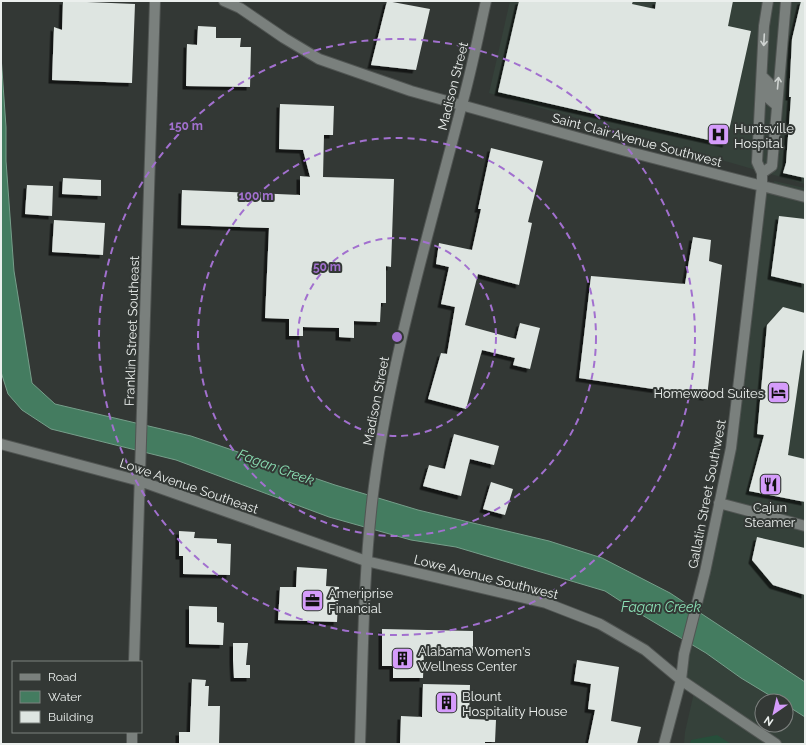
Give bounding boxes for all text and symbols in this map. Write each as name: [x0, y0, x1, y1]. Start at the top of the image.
one-way arrow: [760, 33, 767, 46]
street label: Madison Street: [435, 40, 471, 132]
one-way arrow: [775, 77, 782, 90]
street label: Saint Clair Avenue Southwest: [550, 110, 724, 170]
text: 150 m: [169, 119, 203, 133]
place label: Huntsville Hospital: [734, 121, 794, 151]
hospital icon: Huntsville Hospital: [706, 122, 732, 148]
text: 100 m: [239, 189, 273, 203]
street label: Franklin Street Southeast: [122, 255, 142, 406]
text: 50 m: [313, 260, 341, 274]
centre of rings: [390, 330, 404, 344]
street label: Madison Street: [360, 355, 392, 447]
hotel icon: Homewood Suites: [766, 380, 792, 406]
place label: Homewood Suites: [654, 386, 764, 401]
street label: Gallatin Street Southwest: [685, 418, 729, 570]
water label: Fagan Creek: [236, 446, 317, 488]
street label: Lowe Avenue Southeast: [118, 455, 261, 517]
restaurant icon: Cajun Steamer: [757, 472, 783, 498]
place label: Cajun Steamer: [745, 500, 796, 530]
street label: Lowe Avenue Southwest: [412, 552, 560, 602]
place label: Ameriprise Financial: [328, 586, 393, 616]
office icon: Ameriprise Financial: [299, 587, 325, 613]
water label: Fagan Creek: [621, 599, 702, 615]
place label: Alabama Women's Wellness Center: [418, 644, 531, 674]
building icon: Alabama Women's Wellness Center: [390, 645, 416, 671]
legend: [12, 661, 142, 733]
text: Road: [48, 670, 77, 684]
place label: Blount Hospitality House: [462, 689, 568, 719]
text: Water: [48, 690, 82, 704]
building icon: Blount Hospitality House: [433, 690, 459, 716]
north arrow: [754, 693, 794, 733]
text: Building: [48, 710, 94, 724]
text: N: [762, 713, 776, 729]

